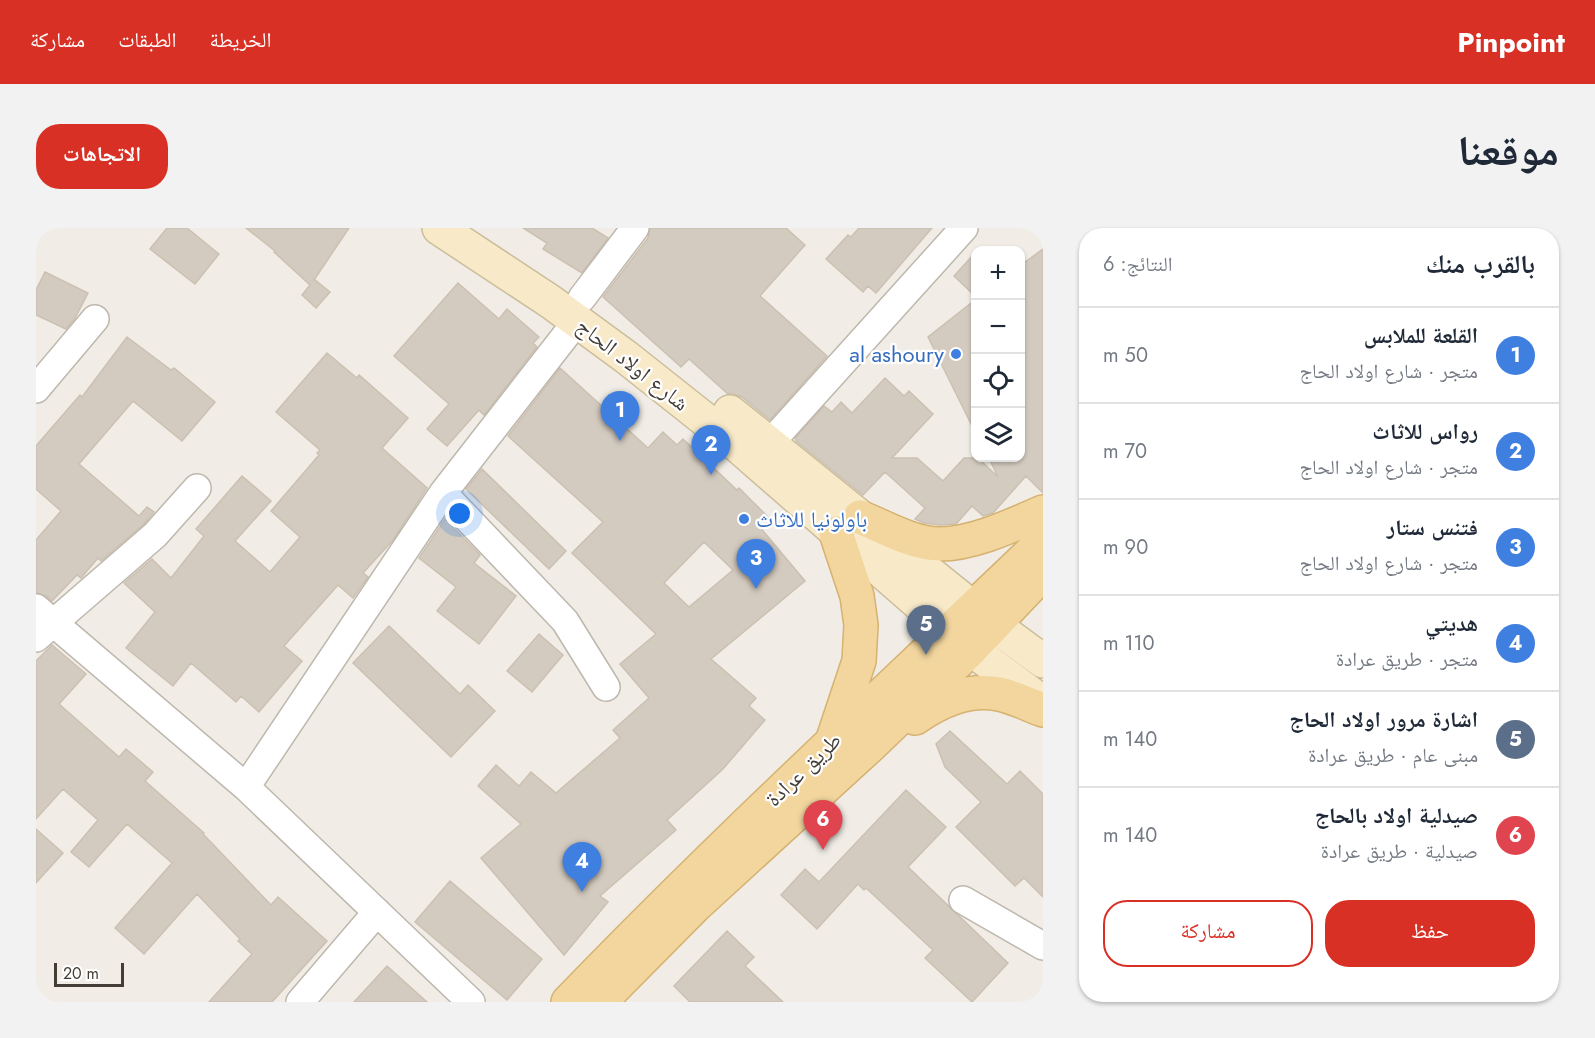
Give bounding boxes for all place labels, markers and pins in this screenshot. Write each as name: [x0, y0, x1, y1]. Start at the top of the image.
place label: al ashoury: [849, 338, 944, 370]
marker: al ashoury: [949, 347, 963, 361]
pin: 1: [600, 392, 640, 441]
pin: 2: [692, 426, 730, 475]
place label: باولونيا للاثاث: [756, 503, 867, 535]
marker: باولونيا للاثاث: [737, 512, 751, 526]
pin: 3: [736, 540, 776, 589]
pin: 5: [906, 606, 946, 655]
pin: 6: [804, 800, 842, 850]
pin: 4: [562, 842, 602, 892]

